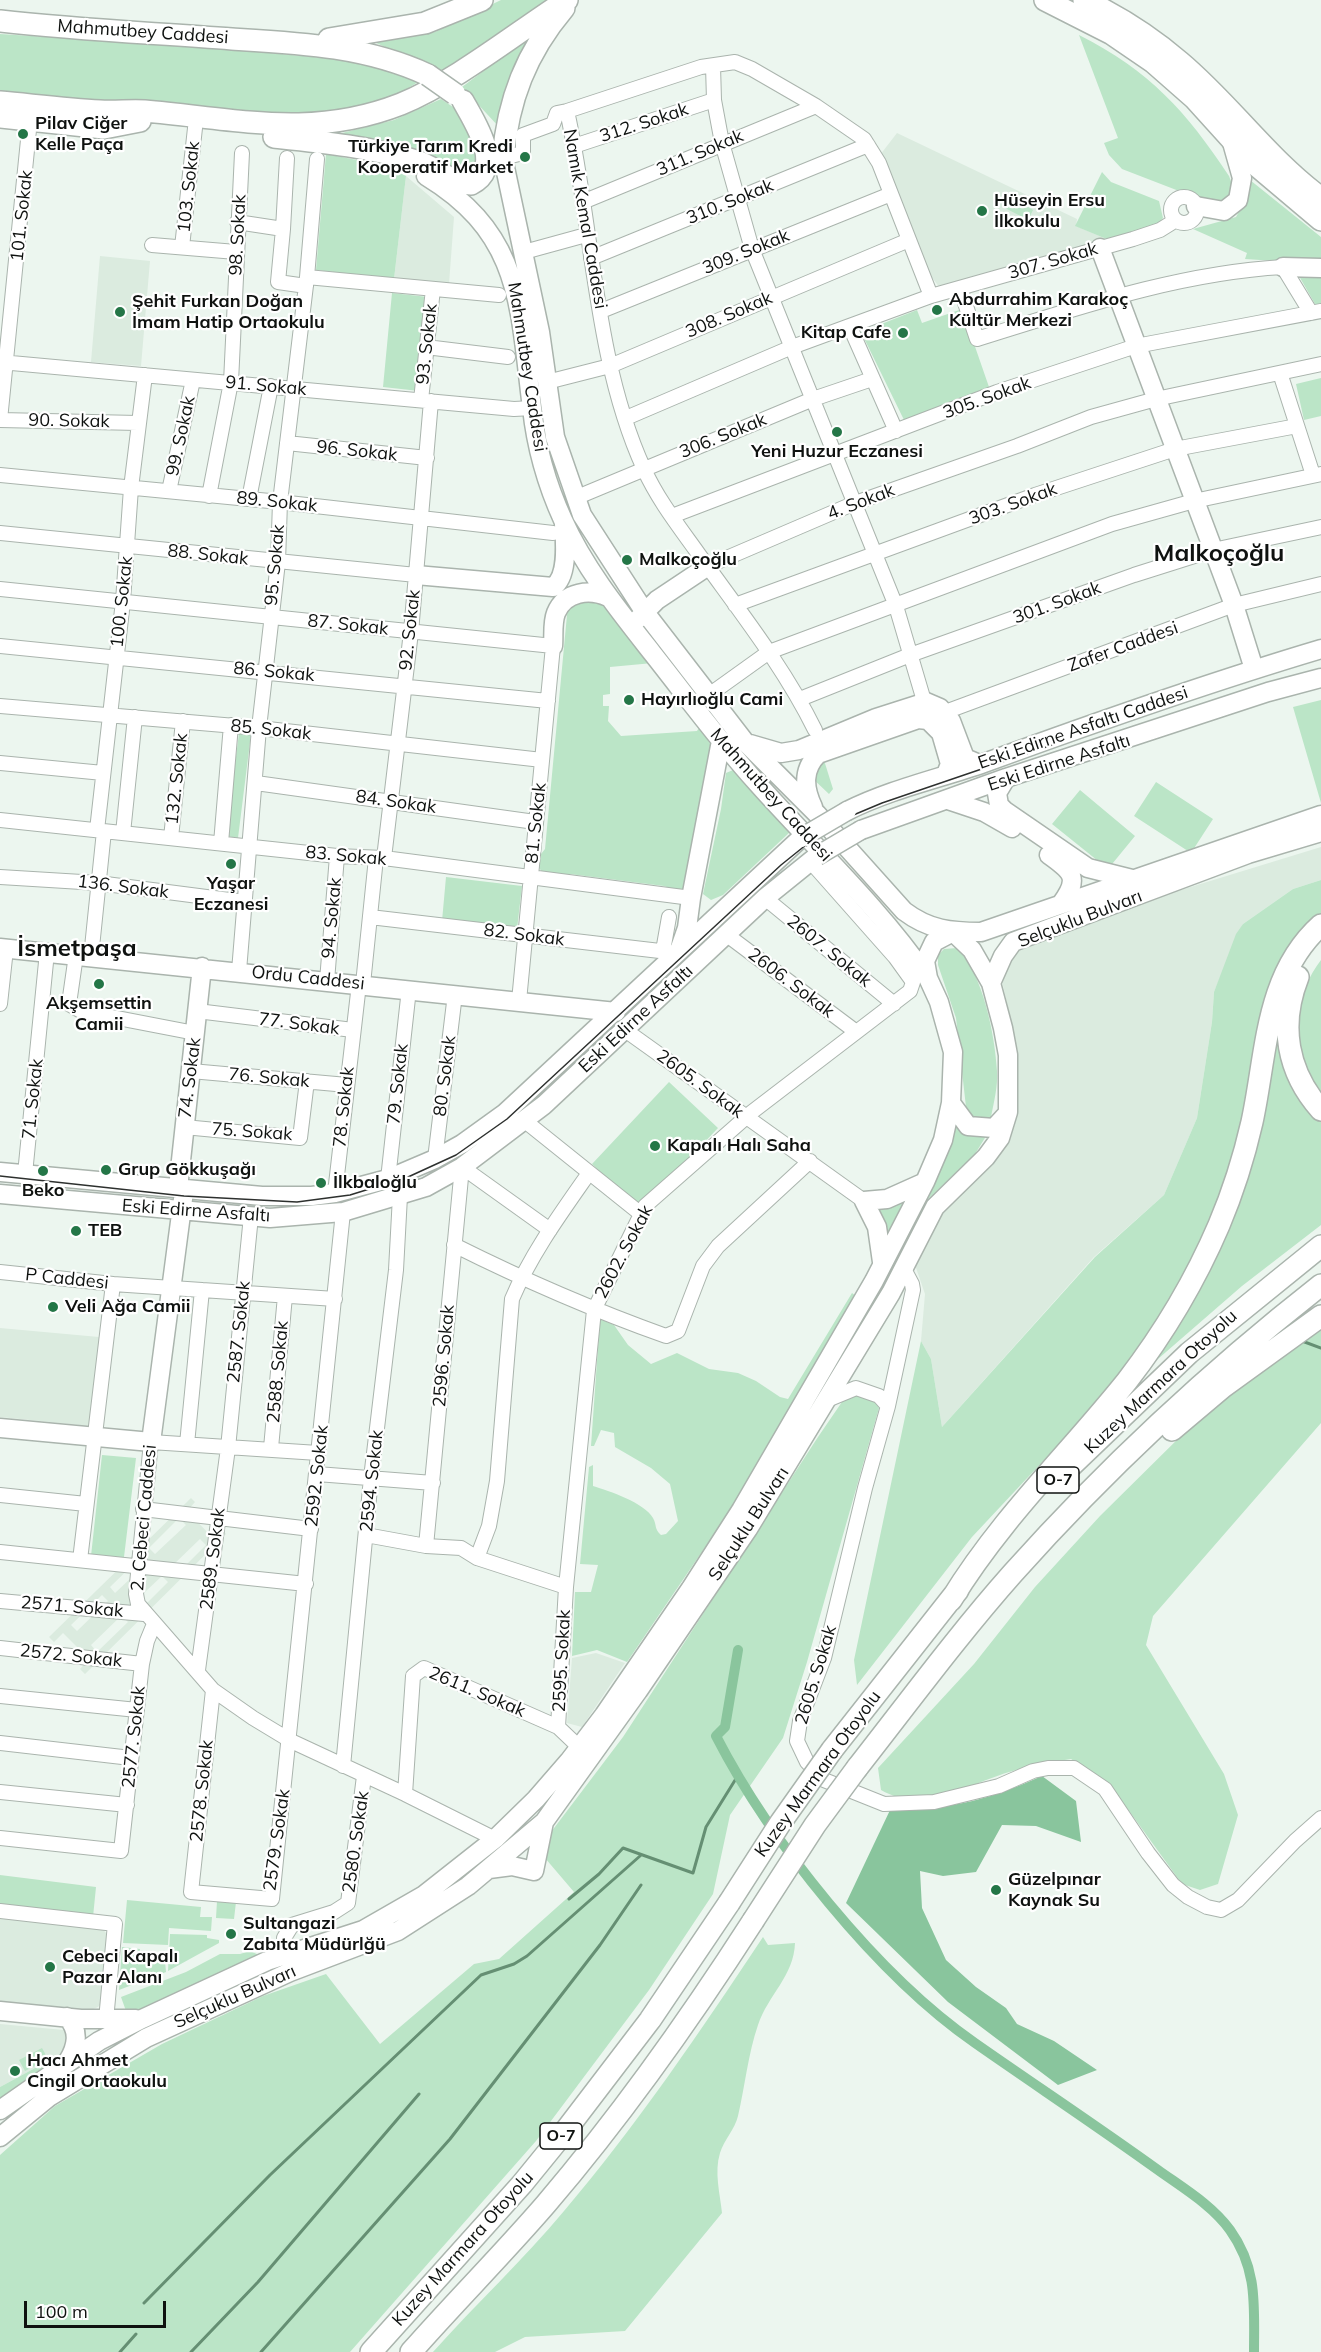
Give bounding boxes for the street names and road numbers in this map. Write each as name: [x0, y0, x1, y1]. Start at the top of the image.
street label: Mahmutbey Caddesi: [57, 15, 229, 49]
street label: 312. Sokak: [597, 99, 691, 147]
street label: 311. Sokak: [653, 125, 747, 181]
street label: Namık Kemal Caddesi: [559, 127, 611, 311]
street label: 103. Sokak: [173, 140, 205, 234]
street label: 101. Sokak: [6, 169, 38, 263]
street label: 310. Sokak: [683, 175, 777, 229]
street label: 98. Sokak: [225, 194, 251, 276]
street label: 309. Sokak: [699, 225, 793, 279]
street label: 307. Sokak: [1006, 238, 1100, 284]
street label: Mahmutbey Caddesi: [503, 281, 551, 453]
street label: 308. Sokak: [682, 287, 776, 343]
street label: 93. Sokak: [412, 303, 442, 385]
street label: 91. Sokak: [225, 372, 307, 400]
street label: 305. Sokak: [940, 372, 1034, 424]
street label: 99. Sokak: [162, 394, 200, 478]
street label: 90. Sokak: [28, 409, 110, 433]
street label: 306. Sokak: [676, 409, 770, 463]
street label: 96. Sokak: [316, 436, 398, 466]
street label: 303. Sokak: [966, 478, 1060, 530]
street label: 4. Sokak: [824, 479, 898, 525]
street label: 89. Sokak: [236, 487, 318, 517]
street label: 95. Sokak: [261, 524, 289, 606]
street label: 88. Sokak: [167, 540, 249, 570]
street label: 100. Sokak: [106, 555, 138, 649]
street label: 301. Sokak: [1010, 577, 1104, 629]
street label: 92. Sokak: [395, 589, 425, 671]
street label: 87. Sokak: [307, 610, 389, 640]
street label: Zafer Caddesi: [1065, 617, 1181, 677]
street label: 86. Sokak: [233, 658, 315, 686]
street label: Eski Edirne Asfaltı Caddesi: [975, 682, 1191, 774]
street label: 85. Sokak: [230, 715, 312, 745]
street label: Mahmutbey Caddesi: [706, 724, 836, 866]
street label: Eski Edirne Asfaltı: [985, 730, 1133, 796]
street label: 132. Sokak: [161, 732, 193, 826]
street label: 81. Sokak: [521, 782, 551, 864]
street label: 84. Sokak: [354, 786, 438, 818]
street label: 83. Sokak: [305, 842, 387, 870]
street label: 136. Sokak: [76, 871, 170, 903]
street label: 94. Sokak: [318, 877, 346, 959]
street label: Selçuklu Bulvarı: [1015, 885, 1145, 953]
street label: 2607. Sokak: [782, 910, 876, 992]
street label: 82. Sokak: [482, 919, 566, 951]
street label: 2606. Sokak: [743, 943, 839, 1023]
street label: Eski Edirne Asfaltı: [574, 960, 698, 1078]
street label: Ordu Caddesi: [250, 961, 366, 995]
street label: 77. Sokak: [257, 1008, 341, 1040]
street label: 80. Sokak: [429, 1034, 461, 1118]
street label: 74. Sokak: [174, 1036, 206, 1120]
street label: 79. Sokak: [383, 1043, 413, 1125]
street label: 2605. Sokak: [652, 1045, 748, 1123]
street label: 71. Sokak: [18, 1058, 48, 1140]
street label: 76. Sokak: [228, 1064, 310, 1092]
street label: 78. Sokak: [329, 1066, 359, 1148]
street label: 75. Sokak: [211, 1118, 293, 1146]
street label: Eski Edirne Asfaltı: [121, 1195, 271, 1227]
street label: 2602. Sokak: [590, 1202, 658, 1302]
street label: P Caddesi: [24, 1264, 110, 1294]
street label: 2587. Sokak: [223, 1280, 255, 1384]
street label: 2596. Sokak: [429, 1304, 459, 1408]
street label: Kuzey Marmara Otoyolu: [1080, 1306, 1242, 1458]
street label: 2588. Sokak: [263, 1320, 293, 1424]
street label: 2592. Sokak: [301, 1424, 333, 1528]
street label: 2594. Sokak: [356, 1429, 388, 1533]
street label: 2. Cebeci Caddesi: [127, 1444, 161, 1592]
street label: Selçuklu Bulvarı: [704, 1463, 794, 1585]
road number: O-7: [1037, 1467, 1079, 1493]
street label: 2589. Sokak: [196, 1507, 230, 1611]
street label: 2571. Sokak: [20, 1592, 124, 1622]
street label: 2595. Sokak: [549, 1609, 575, 1713]
street label: 2605. Sokak: [791, 1623, 841, 1727]
street label: 2572. Sokak: [19, 1640, 123, 1672]
street label: 2611. Sokak: [425, 1662, 529, 1722]
street label: 2577. Sokak: [118, 1685, 150, 1789]
street label: Kuzey Marmara Otoyolu: [750, 1686, 886, 1862]
street label: 2578. Sokak: [186, 1739, 218, 1843]
street label: 2579. Sokak: [259, 1788, 295, 1892]
street label: 2580. Sokak: [338, 1790, 374, 1894]
street label: Selçuklu Bulvarı: [171, 1960, 299, 2034]
road number: O-7: [540, 2123, 582, 2149]
street label: Kuzey Marmara Otoyolu: [388, 2167, 538, 2331]

